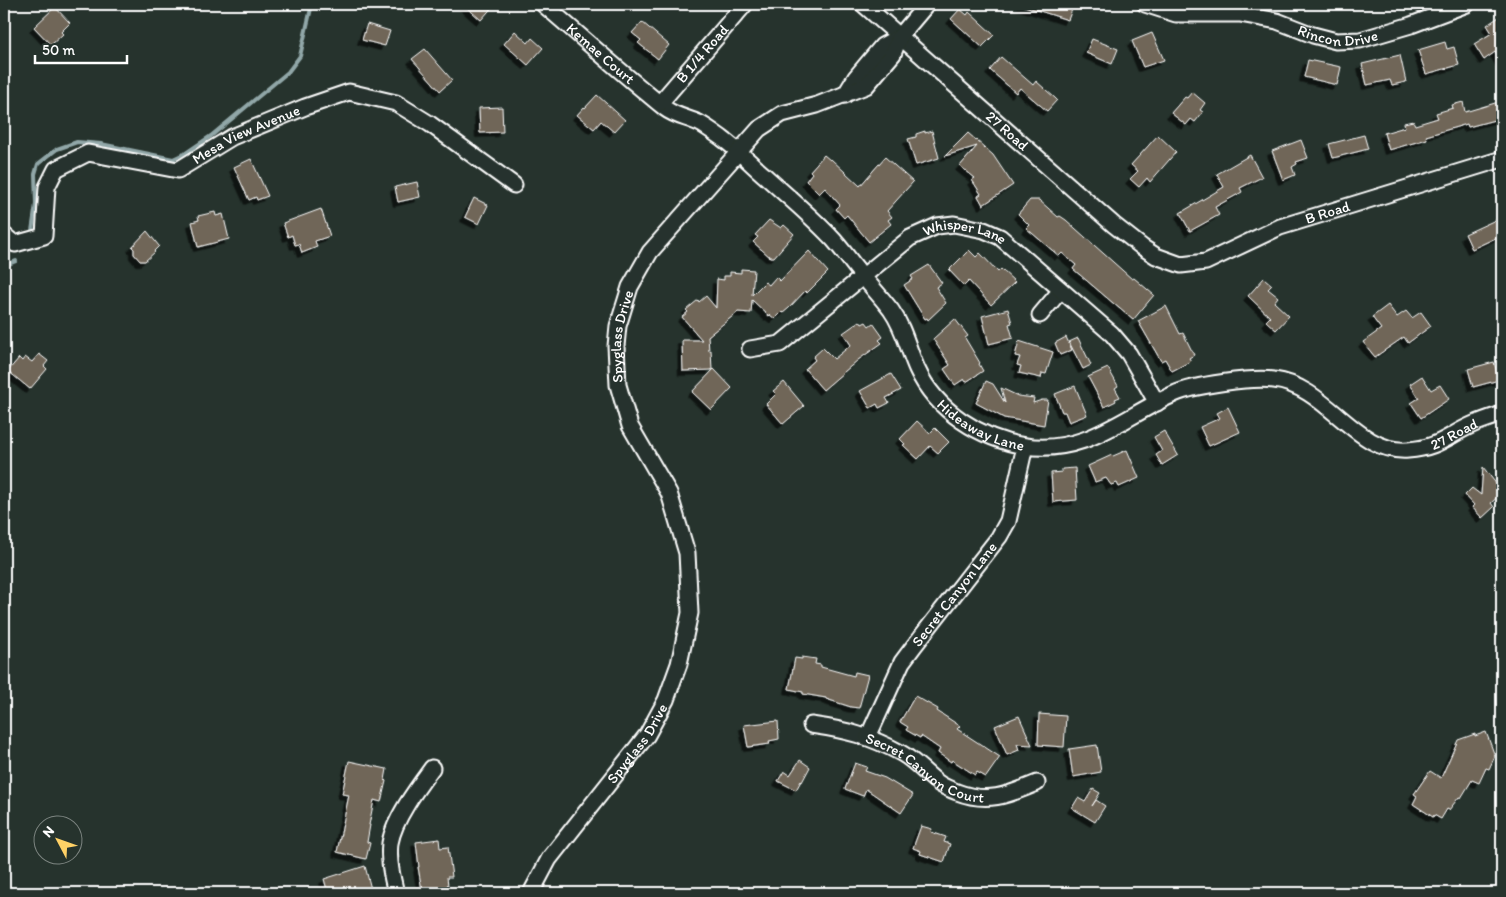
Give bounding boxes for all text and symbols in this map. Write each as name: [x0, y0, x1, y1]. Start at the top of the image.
street label: Kemae Court: [563, 19, 639, 88]
street label: B 1/4 Road: [672, 20, 733, 87]
street label: Rincon Drive: [1295, 21, 1380, 50]
scale bar: [35, 32, 128, 64]
text: 50 m: [42, 41, 75, 59]
street label: Mesa View Avenue: [189, 101, 303, 168]
street label: 27 Road: [982, 107, 1033, 155]
street label: B Road: [1303, 197, 1353, 228]
street label: Whisper Lane: [920, 215, 1011, 248]
street label: Spyglass Drive: [607, 288, 638, 383]
street label: Hideaway Lane: [933, 396, 1026, 455]
street label: 27 Road: [1428, 414, 1481, 454]
street label: Secret Canyon Lane: [908, 538, 1001, 650]
street label: Spyglass Drive: [603, 700, 671, 787]
street label: Secret Canyon Court: [863, 729, 985, 807]
north arrow: [32, 814, 82, 864]
text: N: [39, 823, 58, 841]

